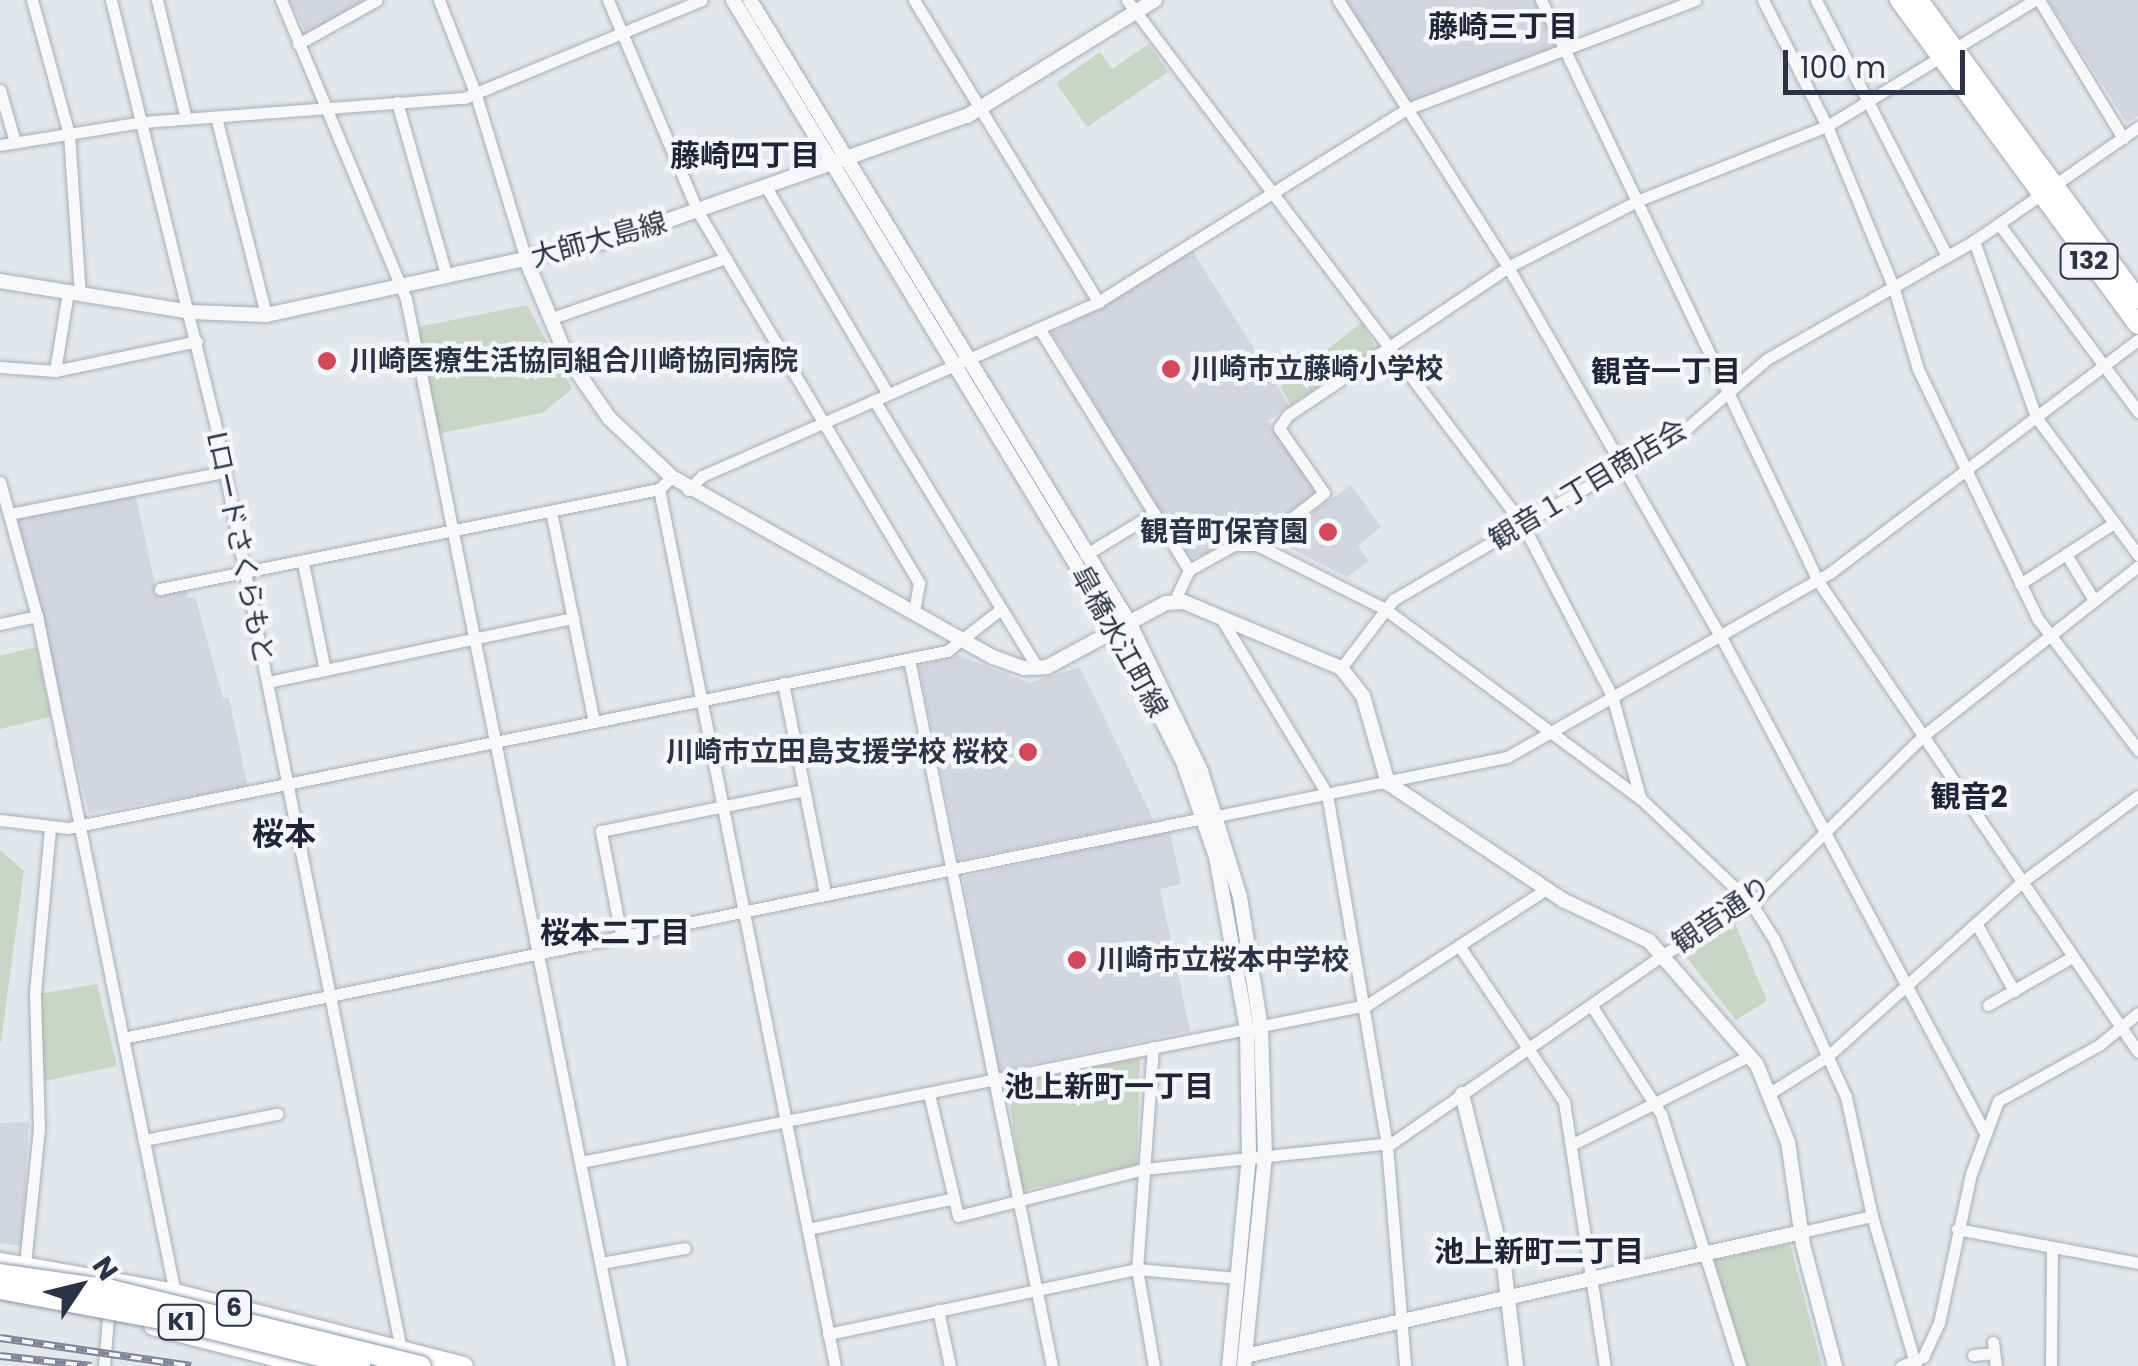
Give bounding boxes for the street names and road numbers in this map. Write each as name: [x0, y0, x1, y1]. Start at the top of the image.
street label: 大師大島線: [527, 206, 671, 274]
road number: 132: [2059, 241, 2119, 281]
street label: 観音１丁目商店会: [1483, 413, 1693, 557]
street label: Lロードさくらもと: [199, 429, 281, 667]
street label: 皐橋水江町線: [1064, 560, 1174, 724]
street label: 観音通り: [1666, 870, 1778, 960]
road number: 6: [214, 1288, 254, 1328]
road number: K1: [156, 1302, 206, 1342]

